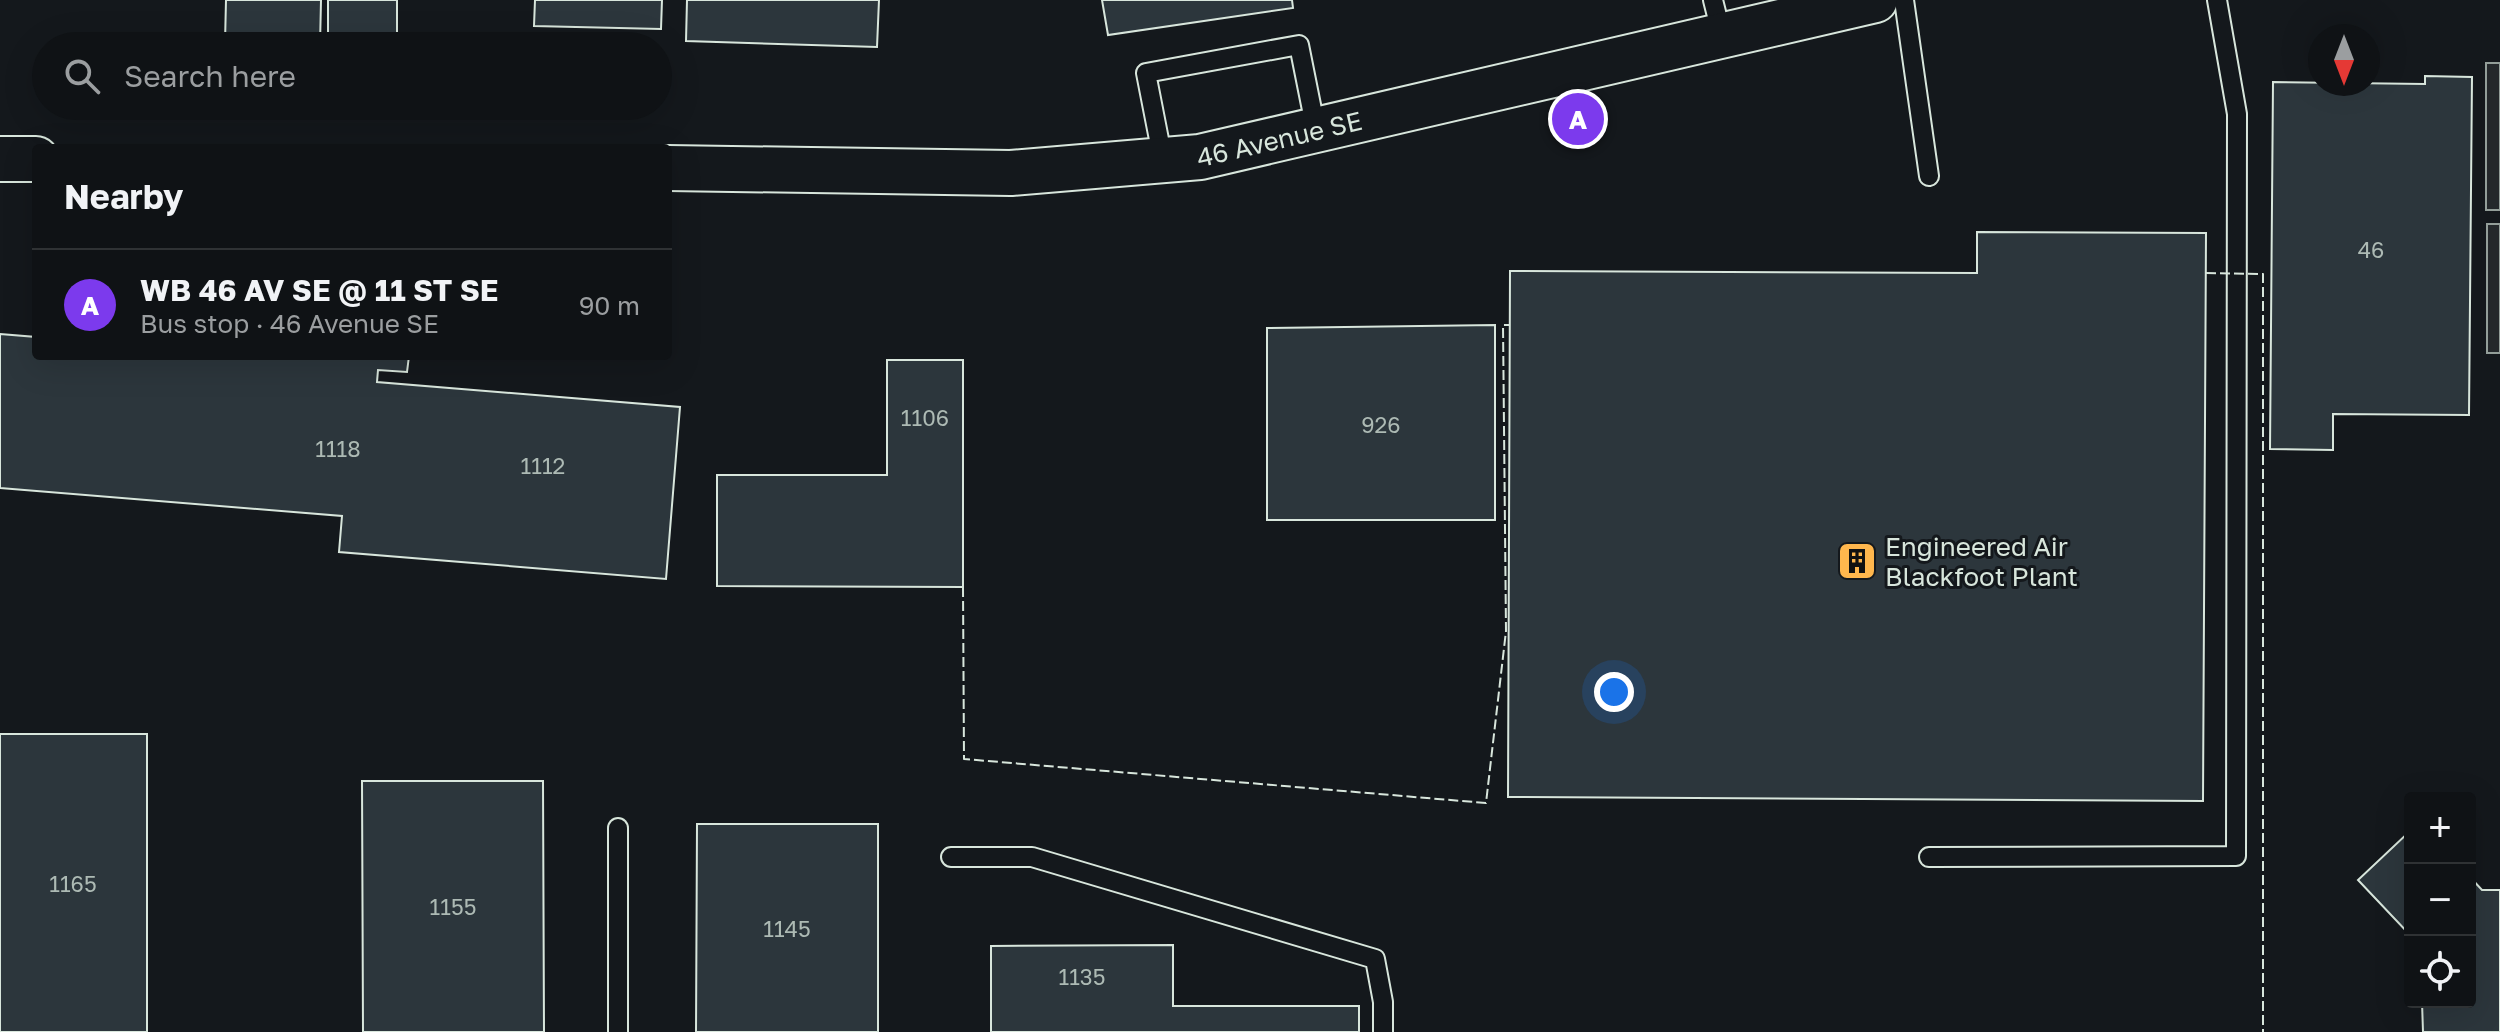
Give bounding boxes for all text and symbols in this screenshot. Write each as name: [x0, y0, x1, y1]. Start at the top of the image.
north arrow: [2308, 24, 2380, 96]
search box: [32, 32, 672, 120]
icon: search: [60, 54, 104, 98]
text: Search here: [124, 58, 296, 94]
pin: A: [1552, 89, 1604, 149]
street label: 46 Avenue SE: [1193, 104, 1365, 173]
text: Nearby: [64, 176, 184, 216]
house number: 46: [2358, 236, 2384, 263]
text: WB 46 AV SE @ 11 ST SE: [140, 272, 498, 308]
text: A: [81, 290, 99, 321]
text: 90 m: [579, 290, 640, 321]
text: Bus stop · 46 Avenue SE: [140, 308, 439, 339]
house number: 1106: [901, 404, 949, 431]
house number: 926: [1361, 411, 1401, 438]
house number: 1118: [315, 435, 361, 462]
house number: 1112: [521, 452, 565, 479]
place label: Engineered Air Blackfoot Plant: [1885, 531, 2078, 592]
building icon: Engineered Air Blackfoot Plant: [1836, 540, 1878, 582]
your location: [1594, 672, 1634, 712]
map controls: [2404, 792, 2476, 1008]
button: +: [2404, 792, 2476, 864]
button: −: [2404, 864, 2476, 936]
house number: 1165: [49, 870, 97, 897]
house number: 1155: [430, 893, 476, 920]
house number: 1145: [763, 915, 811, 942]
button: locate: [2404, 936, 2476, 1008]
house number: 1135: [1059, 963, 1105, 990]

